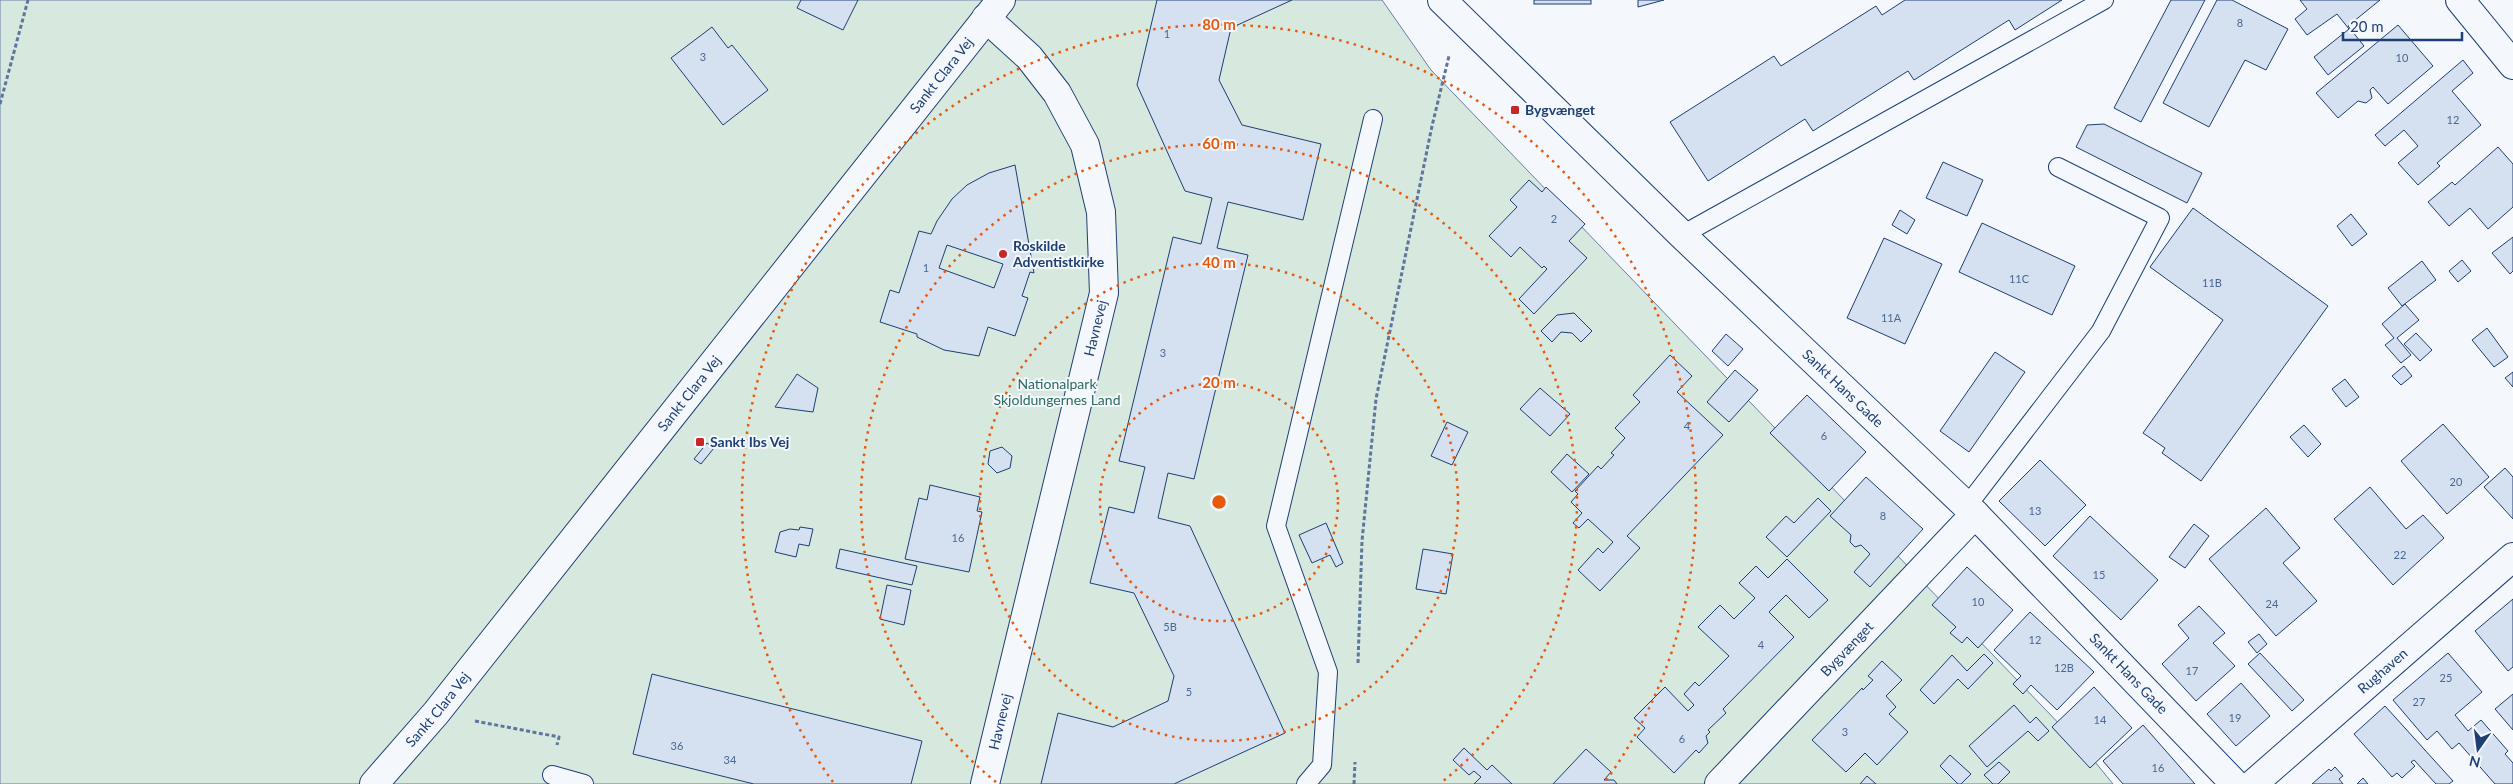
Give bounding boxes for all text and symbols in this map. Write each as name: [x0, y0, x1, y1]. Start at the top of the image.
scale bar: [2343, 10, 2462, 42]
text: 80 m: [1202, 15, 1236, 33]
house number: 8: [2237, 16, 2243, 29]
text: 20 m: [2350, 17, 2384, 35]
house number: 1: [1164, 27, 1170, 40]
street label: Sankt Clara Vej: [906, 34, 976, 116]
house number: 3: [700, 50, 706, 63]
house number: 10: [2396, 51, 2409, 64]
place label: Bygvænget: [1525, 101, 1596, 118]
marker: Bygvænget: [1509, 104, 1521, 116]
house number: 12: [2447, 113, 2459, 126]
text: 60 m: [1202, 134, 1236, 152]
house number: 2: [1551, 212, 1557, 225]
place label: Roskilde Adventistkirke: [1012, 237, 1105, 270]
marker: Roskilde Adventistkirke: [997, 248, 1009, 260]
text: 40 m: [1202, 253, 1236, 271]
house number: 1: [923, 261, 929, 274]
house number: 11C: [2009, 272, 2030, 285]
house number: 11B: [2202, 276, 2222, 289]
street label: Havnevej: [1080, 298, 1110, 358]
house number: 11A: [1881, 311, 1902, 324]
street label: Sankt Hans Gade: [1799, 345, 1887, 430]
house number: 3: [1160, 346, 1166, 359]
street label: Sankt Clara Vej: [654, 352, 724, 434]
text: 20 m: [1202, 373, 1236, 391]
park label: Nationalpark Skjoldungernes Land: [994, 375, 1120, 408]
house number: 4: [1684, 419, 1691, 432]
house number: 6: [1821, 429, 1827, 442]
place label: Sankt Ibs Vej: [710, 433, 789, 450]
marker: Sankt Ibs Vej: [694, 436, 706, 448]
house number: 20: [2450, 475, 2463, 488]
centre of rings: [1210, 493, 1228, 511]
house number: 13: [2029, 504, 2041, 517]
house number: 8: [1880, 509, 1886, 522]
house number: 16: [952, 531, 964, 544]
house number: 22: [2394, 548, 2406, 561]
house number: 15: [2093, 568, 2105, 581]
house number: 10: [1972, 595, 1985, 608]
house number: 24: [2266, 597, 2279, 610]
street label: Bygvænget: [1817, 618, 1877, 680]
house number: 5B: [1163, 620, 1177, 633]
street label: Sankt Hans Gade: [2086, 629, 2172, 717]
house number: 12: [2029, 633, 2041, 646]
house number: 4: [1758, 638, 1765, 651]
street label: Rughaven: [2354, 644, 2411, 697]
house number: 12B: [2054, 661, 2074, 674]
house number: 17: [2186, 664, 2198, 677]
street label: Sankt Clara Vej: [401, 668, 473, 750]
house number: 25: [2440, 671, 2452, 684]
house number: 5: [1186, 685, 1192, 698]
street label: Havnevej: [985, 692, 1015, 752]
house number: 27: [2413, 695, 2425, 708]
house number: 19: [2229, 711, 2241, 724]
house number: 14: [2094, 713, 2107, 726]
north arrow: [2453, 724, 2503, 774]
house number: 3: [1842, 725, 1848, 738]
house number: 6: [1679, 732, 1685, 745]
house number: 36: [671, 739, 683, 752]
house number: 34: [724, 753, 737, 766]
text: N: [2467, 753, 2482, 772]
house number: 16: [2152, 761, 2164, 774]

